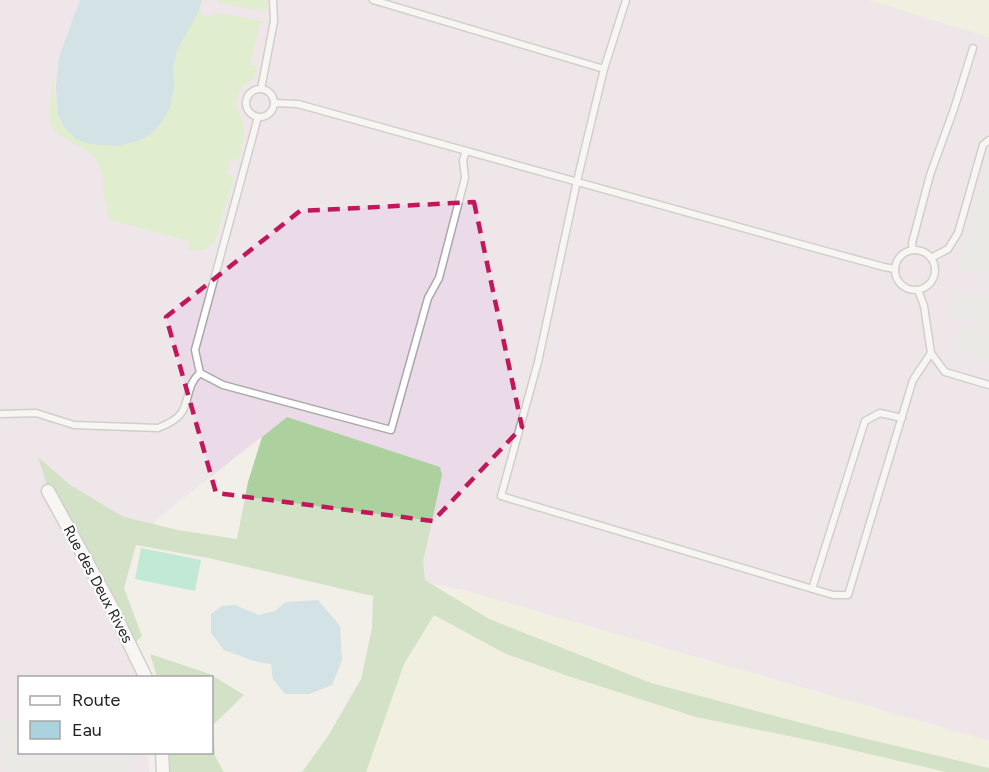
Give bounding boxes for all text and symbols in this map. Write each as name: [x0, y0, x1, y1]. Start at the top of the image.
street label: Rue des Deux Rives: [59, 522, 137, 646]
legend: [18, 676, 213, 754]
text: Route: [72, 689, 121, 711]
text: Eau: [72, 719, 102, 741]

